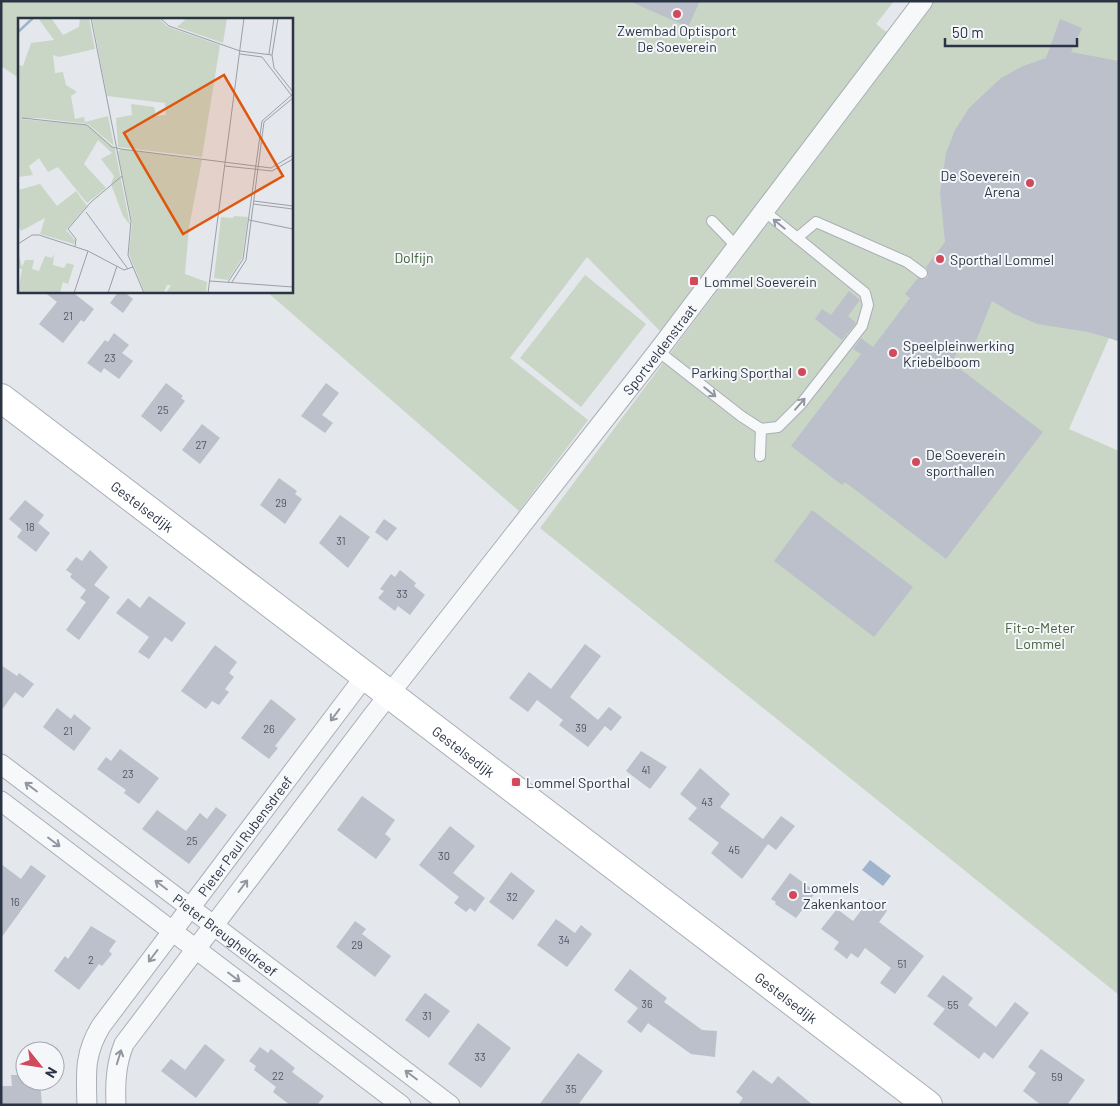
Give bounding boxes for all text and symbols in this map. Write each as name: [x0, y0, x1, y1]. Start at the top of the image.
marker: Zwembad Optisport De Soeverein: [671, 8, 683, 20]
scale bar: [945, 15, 1078, 47]
inset map: [18, 18, 292, 292]
place label: Zwembad Optisport De Soeverein: [617, 22, 737, 55]
text: 50 m: [952, 23, 984, 41]
place label: De Soeverein Arena: [941, 167, 1020, 200]
marker: De Soeverein Arena: [1024, 177, 1036, 189]
one-way arrow: [773, 218, 786, 229]
park label: Dolfijn: [394, 249, 434, 266]
place label: Sporthal Lommel: [950, 251, 1054, 268]
marker: Sporthal Lommel: [934, 253, 946, 265]
place label: Lommel Soeverein: [704, 273, 817, 290]
marker: Lommel Soeverein: [688, 275, 700, 287]
street label: Sportveldenstraat: [619, 300, 699, 398]
house number: 21: [63, 309, 73, 322]
place label: Speelpleinwerking Kriebelboom: [903, 337, 1014, 370]
marker: Speelpleinwerking Kriebelboom: [887, 347, 899, 359]
house number: 23: [104, 351, 116, 364]
place label: Parking Sporthal: [691, 364, 792, 381]
marker: Parking Sporthal: [796, 366, 808, 378]
one-way arrow: [703, 386, 716, 397]
one-way arrow: [794, 398, 806, 411]
house number: 25: [157, 403, 169, 416]
house number: 27: [195, 438, 207, 451]
place label: De Soeverein sporthallen: [926, 446, 1005, 479]
marker: De Soeverein sporthallen: [910, 456, 922, 468]
street label: Gestelsedijk: [108, 477, 177, 535]
house number: 29: [275, 496, 287, 509]
house number: 18: [25, 520, 35, 533]
house number: 31: [336, 534, 346, 547]
house number: 33: [396, 587, 408, 600]
park label: Fit-o-Meter Lommel: [1005, 619, 1075, 652]
one-way arrow: [330, 708, 340, 722]
house number: 39: [575, 721, 587, 734]
house number: 26: [263, 722, 275, 735]
street label: Gestelsedijk: [429, 722, 498, 780]
house number: 21: [63, 724, 73, 737]
house number: 41: [642, 763, 650, 776]
house number: 23: [122, 767, 134, 780]
street label: Pieter Paul Rubensdreef: [194, 772, 295, 899]
place label: Lommel Sporthal: [526, 774, 630, 791]
marker: Lommel Sporthal: [510, 776, 522, 788]
one-way arrow: [24, 782, 38, 792]
house number: 43: [701, 795, 713, 808]
house number: 25: [186, 834, 198, 847]
one-way arrow: [47, 836, 60, 847]
house number: 45: [728, 843, 740, 856]
house number: 30: [438, 849, 450, 862]
one-way arrow: [155, 879, 168, 890]
one-way arrow: [238, 879, 248, 893]
place label: Lommels Zakenkantoor: [803, 879, 886, 912]
marker: Lommels Zakenkantoor: [787, 889, 799, 901]
street label: Pieter Breugheldreef: [170, 890, 281, 980]
house number: 32: [506, 890, 518, 903]
house number: 16: [10, 895, 20, 908]
house number: 34: [558, 933, 570, 946]
house number: 29: [351, 938, 363, 951]
one-way arrow: [147, 949, 158, 962]
house number: 2: [88, 953, 94, 966]
house number: 51: [897, 957, 907, 970]
street label: Gestelsedijk: [752, 968, 821, 1026]
one-way arrow: [228, 972, 241, 983]
house number: 36: [641, 997, 653, 1010]
house number: 55: [947, 998, 959, 1011]
house number: 31: [422, 1009, 432, 1022]
north arrow: [15, 1041, 65, 1091]
one-way arrow: [115, 1049, 125, 1065]
house number: 33: [474, 1050, 486, 1063]
text: N: [42, 1064, 61, 1081]
house number: 22: [272, 1069, 284, 1082]
one-way arrow: [404, 1070, 418, 1080]
house number: 59: [1051, 1070, 1063, 1083]
house number: 35: [565, 1082, 577, 1095]

